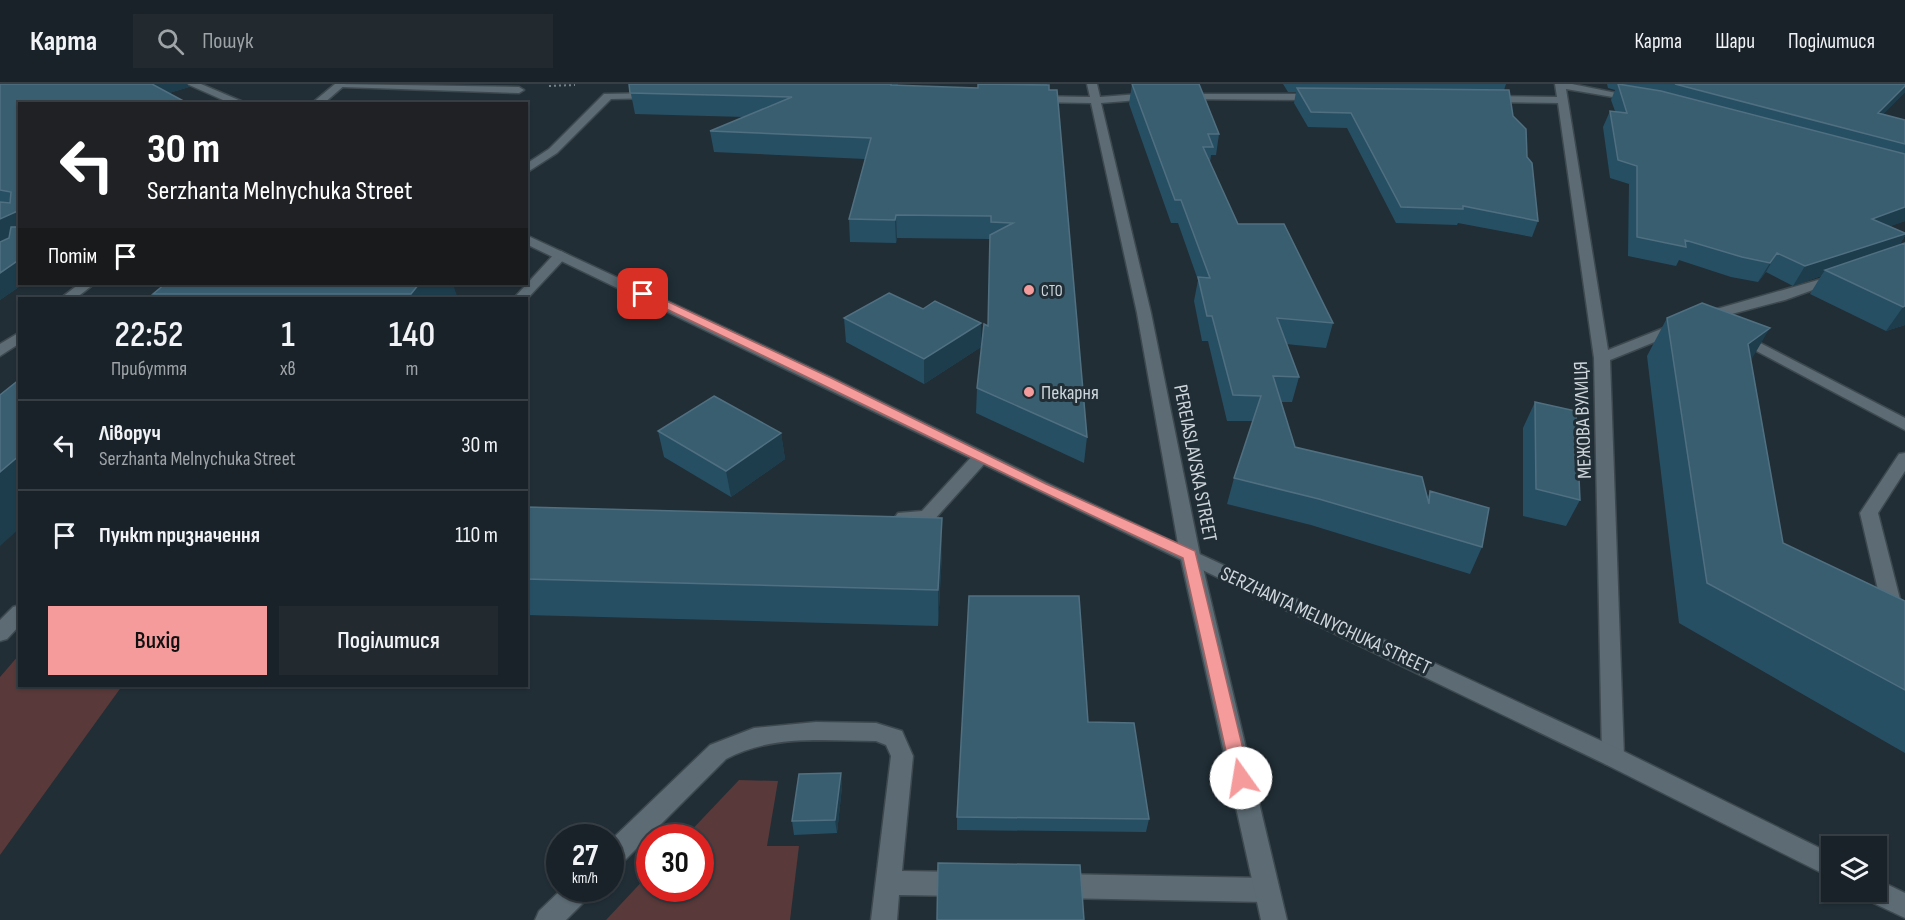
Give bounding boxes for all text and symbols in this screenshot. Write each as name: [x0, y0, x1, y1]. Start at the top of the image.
search box: [133, 14, 553, 68]
text: Карта: [30, 25, 97, 58]
icon: search: [154, 25, 187, 58]
text: Пошук: [202, 28, 253, 55]
text: Карта: [1634, 29, 1682, 54]
text: Шари: [1715, 29, 1755, 54]
text: Поділитися: [1788, 29, 1875, 54]
text: 30 m: [147, 124, 220, 175]
icon: left: [48, 126, 126, 204]
text: Serzhanta Melnychuka Street: [147, 175, 413, 207]
icon: arrive: [109, 240, 142, 273]
text: Потім: [48, 243, 97, 270]
pin: [617, 268, 668, 319]
icon: arrive: [626, 277, 659, 310]
place label: СТО: [1041, 282, 1063, 301]
marker: СТО: [1022, 283, 1036, 297]
text: 22:52: [115, 314, 183, 357]
text: 1: [281, 314, 295, 357]
text: 140: [389, 314, 435, 357]
text: Прибуття: [111, 357, 187, 381]
text: хв: [280, 357, 296, 381]
text: m: [405, 357, 418, 381]
street label: МЕЖОВА ВУЛИЦЯ: [1569, 361, 1597, 479]
place label: Пекарня: [1041, 381, 1099, 405]
street label: PEREIASLAVSKA STREET: [1168, 382, 1222, 544]
marker: Пекарня: [1022, 385, 1036, 399]
text: Ліворуч: [99, 420, 161, 447]
icon: left: [48, 429, 81, 462]
text: 30 m: [461, 432, 498, 459]
text: Serzhanta Melnychuka Street: [99, 447, 296, 471]
icon: arrive: [48, 519, 81, 552]
text: Пункт призначення: [99, 522, 260, 549]
text: 110 m: [455, 522, 498, 549]
street label: SERZHANTA MELNYCHUKA STREET: [1217, 562, 1434, 680]
button: Вихід: [48, 606, 267, 675]
button: Поділитися: [279, 606, 498, 675]
position arrow: [1209, 746, 1273, 810]
speed limit sign: 30: [636, 824, 714, 902]
map controls: [1821, 836, 1887, 902]
button: layers: [1821, 836, 1887, 902]
text: 27: [572, 838, 598, 874]
text: km/h: [572, 869, 598, 888]

